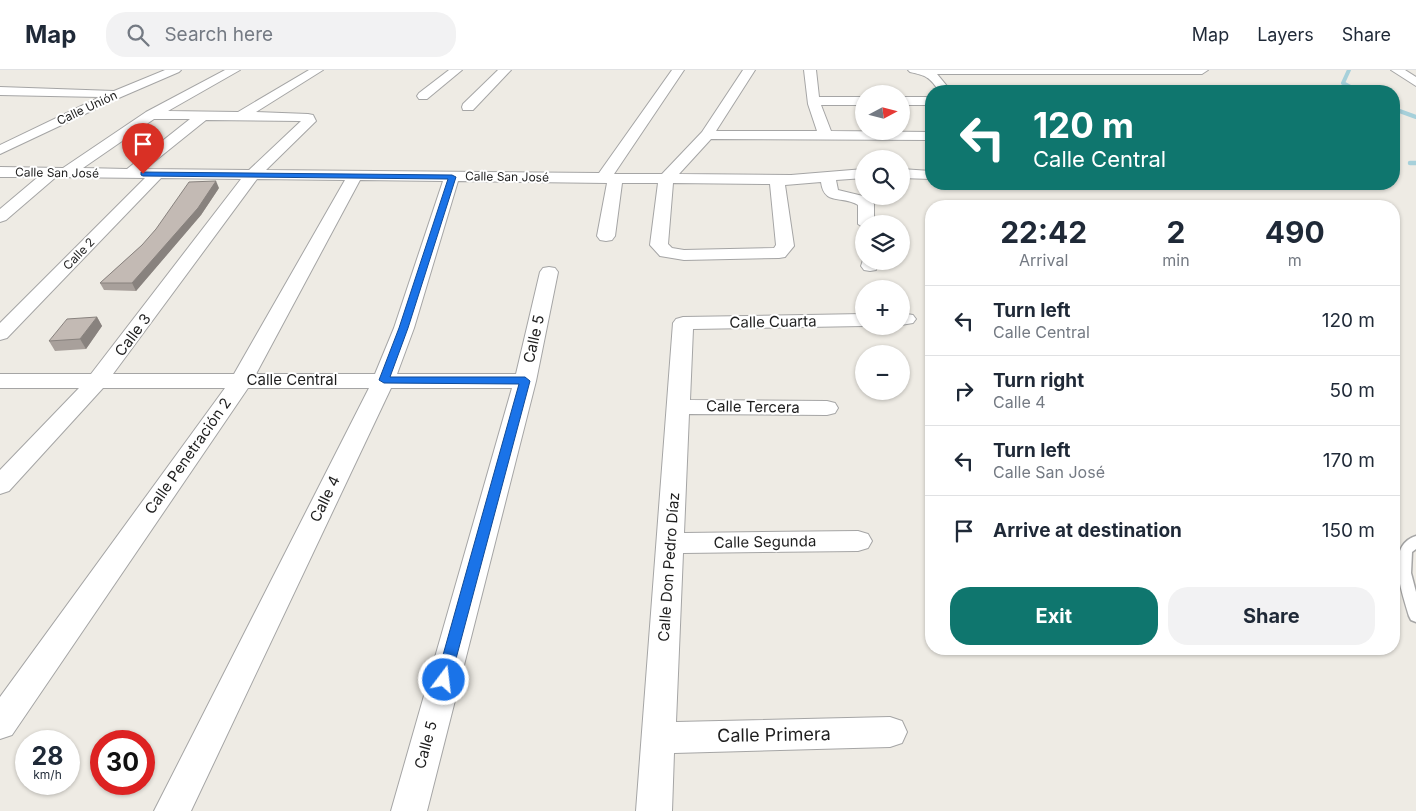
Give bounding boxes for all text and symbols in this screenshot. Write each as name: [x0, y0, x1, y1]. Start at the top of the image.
search box: [106, 12, 456, 57]
text: Map: [25, 20, 76, 49]
icon: search: [124, 21, 152, 49]
text: Search here: [164, 23, 273, 46]
text: Map: [1192, 24, 1229, 45]
text: Layers: [1257, 24, 1314, 45]
text: Share: [1342, 24, 1391, 45]
north arrow: [855, 85, 910, 140]
map controls: [855, 85, 910, 400]
street label: Calle Unión: [54, 87, 119, 128]
text: 120 m: [1033, 104, 1134, 146]
icon: left: [950, 105, 1015, 170]
pin: [122, 123, 164, 174]
icon: arrive: [129, 130, 157, 158]
text: Calle Central: [1033, 146, 1166, 172]
button: search: [855, 150, 910, 205]
street label: Calle San José: [15, 164, 99, 181]
street label: Calle San José: [465, 168, 549, 185]
text: 22:42: [1000, 214, 1087, 250]
text: 2: [1167, 214, 1185, 250]
text: 490: [1265, 214, 1325, 250]
button: layers: [855, 215, 910, 270]
street label: Calle 2: [60, 234, 98, 273]
text: Arrival: [1019, 250, 1068, 270]
text: min: [1162, 250, 1190, 270]
text: m: [1288, 250, 1302, 270]
button: +: [855, 280, 910, 335]
text: Turn left: [993, 299, 1071, 322]
icon: left: [950, 307, 978, 335]
street label: Calle 3: [110, 309, 155, 360]
text: 120 m: [1322, 309, 1375, 332]
street label: Calle Cuarta: [729, 311, 817, 332]
street label: Calle 5: [519, 313, 548, 365]
text: Calle Central: [993, 322, 1090, 342]
button: −: [855, 345, 910, 400]
text: Turn right: [993, 369, 1084, 392]
street label: Calle Central: [247, 370, 337, 389]
icon: right: [950, 377, 978, 405]
text: 50 m: [1329, 379, 1375, 402]
text: Calle 4: [993, 392, 1046, 412]
street label: Calle Penetración 2: [140, 394, 235, 518]
street label: Calle Tercera: [706, 396, 800, 417]
text: Turn left: [993, 439, 1071, 462]
icon: left: [950, 447, 978, 475]
text: 170 m: [1323, 449, 1375, 472]
text: Calle San José: [993, 462, 1105, 482]
street label: Calle 4: [305, 472, 344, 525]
street label: Calle Don Pedro Díaz: [654, 492, 683, 642]
icon: arrive: [950, 517, 978, 545]
text: Arrive at destination: [993, 519, 1182, 542]
text: 150 m: [1322, 519, 1375, 542]
street label: Calle Segunda: [714, 531, 816, 552]
button: Exit: [950, 587, 1158, 645]
button: Share: [1168, 587, 1375, 645]
position arrow: [417, 653, 469, 705]
street label: Calle 5: [410, 719, 441, 771]
street label: Calle Primera: [717, 723, 831, 746]
speed limit sign: 30: [90, 730, 155, 795]
text: 28: [31, 741, 64, 771]
text: km/h: [33, 767, 62, 782]

